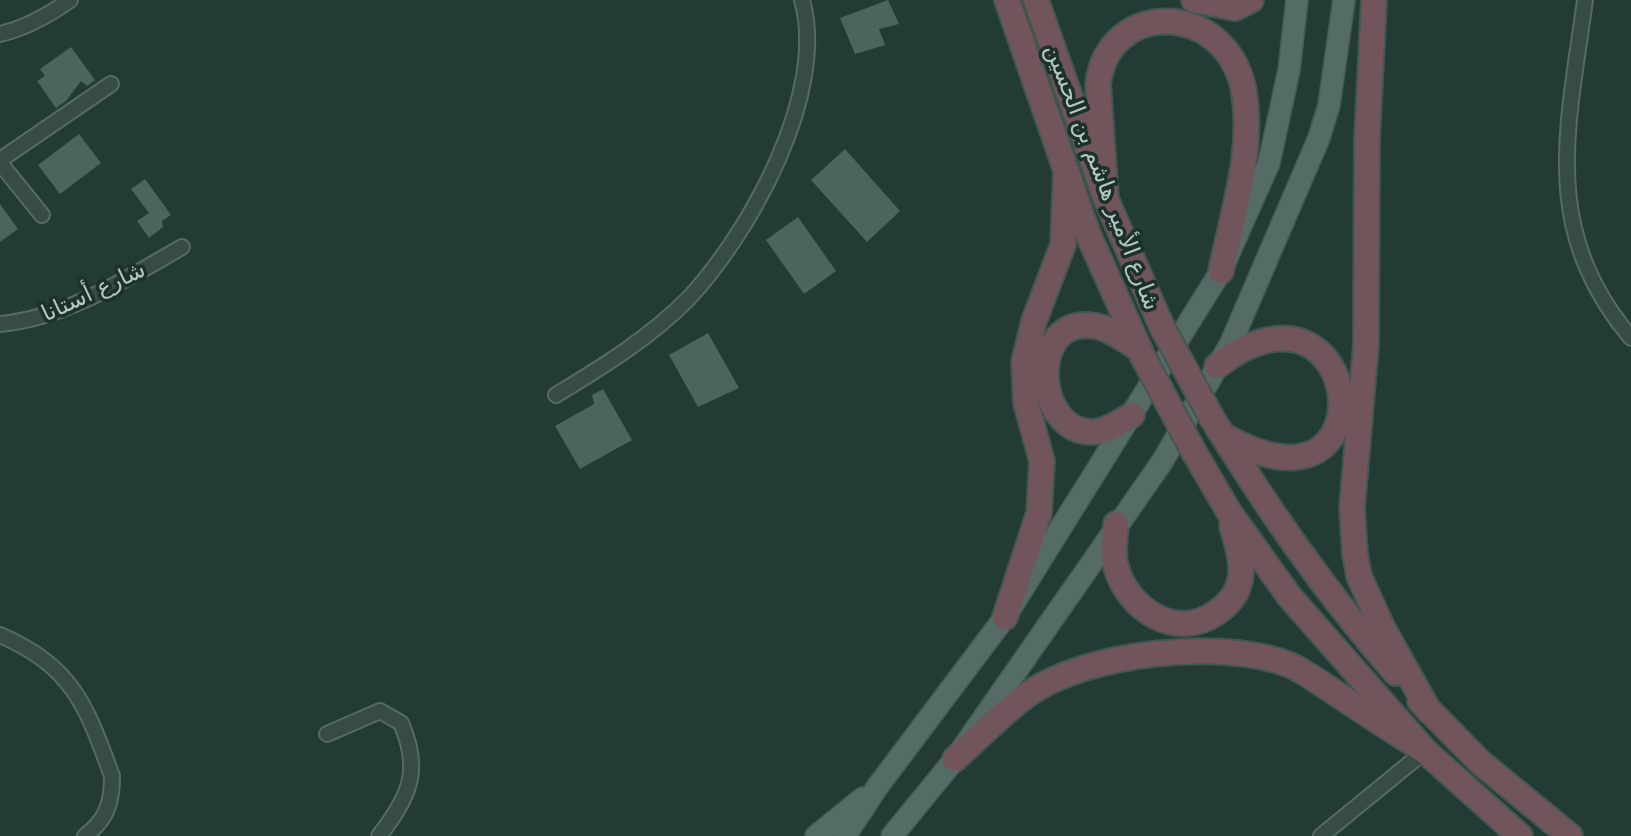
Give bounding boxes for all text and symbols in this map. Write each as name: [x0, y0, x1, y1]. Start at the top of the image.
street label: شارع الأمير هاشم بن الحسين: [1039, 40, 1167, 314]
street label: شارع أستانا: [36, 254, 149, 327]

